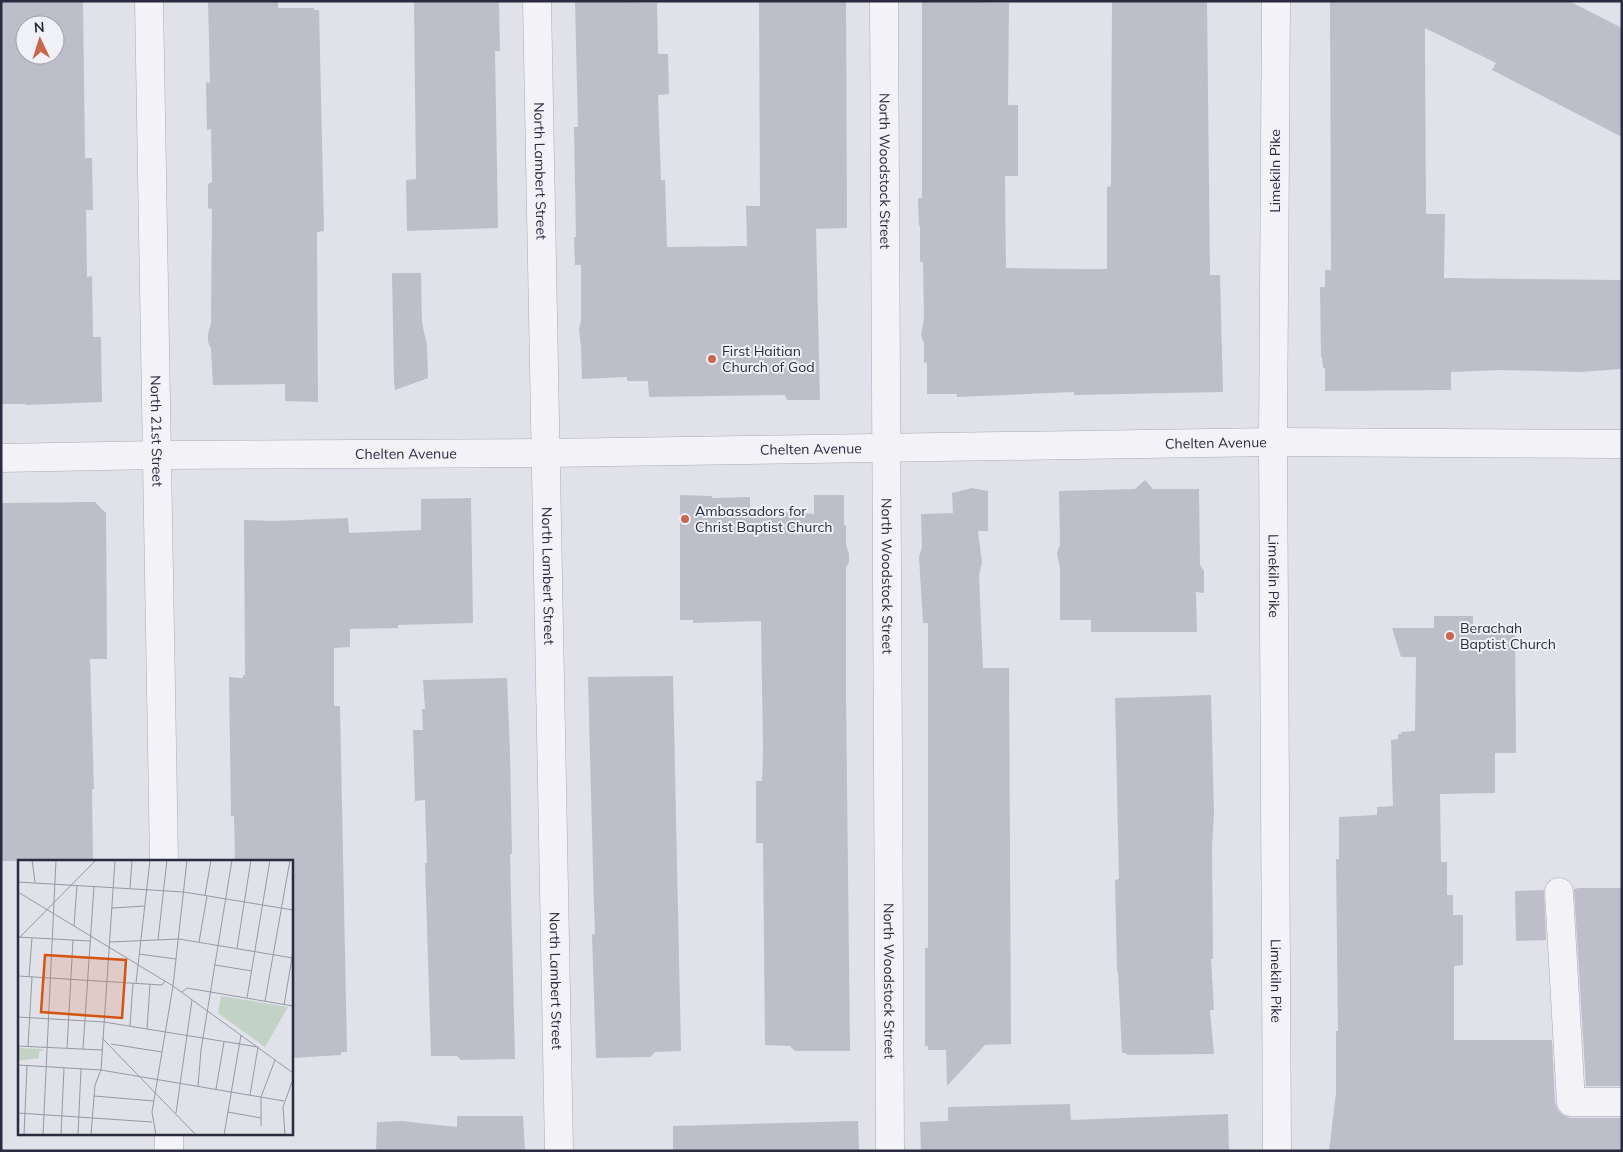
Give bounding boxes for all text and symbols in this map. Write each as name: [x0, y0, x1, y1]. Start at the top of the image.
north arrow: [15, 15, 65, 65]
text: N: [33, 18, 45, 36]
street label: North Woodstock Street: [875, 93, 894, 249]
street label: North Lambert Street: [530, 102, 551, 240]
street label: Limekiln Pike: [1266, 129, 1284, 213]
place label: First Haitian Church of God: [722, 342, 815, 376]
marker: First Haitian Church of God: [706, 353, 718, 365]
street label: North 21st Street: [147, 375, 166, 487]
street label: Chelten Avenue: [1165, 433, 1267, 453]
street label: Chelten Avenue: [760, 439, 862, 459]
street label: Chelten Avenue: [355, 444, 457, 463]
street label: North Woodstock Street: [878, 498, 896, 654]
place label: Ambassadors for Christ Baptist Church: [695, 502, 833, 536]
street label: North Lambert Street: [538, 507, 558, 645]
marker: Ambassadors for Christ Baptist Church: [679, 513, 691, 525]
street label: Limekiln Pike: [1265, 534, 1283, 618]
place label: Berachah Baptist Church: [1460, 619, 1556, 653]
marker: Berachah Baptist Church: [1444, 630, 1456, 642]
inset map: [18, 860, 292, 1134]
street label: North Woodstock Street: [880, 903, 899, 1059]
street label: North Lambert Street: [545, 912, 566, 1050]
street label: Limekiln Pike: [1267, 939, 1285, 1023]

